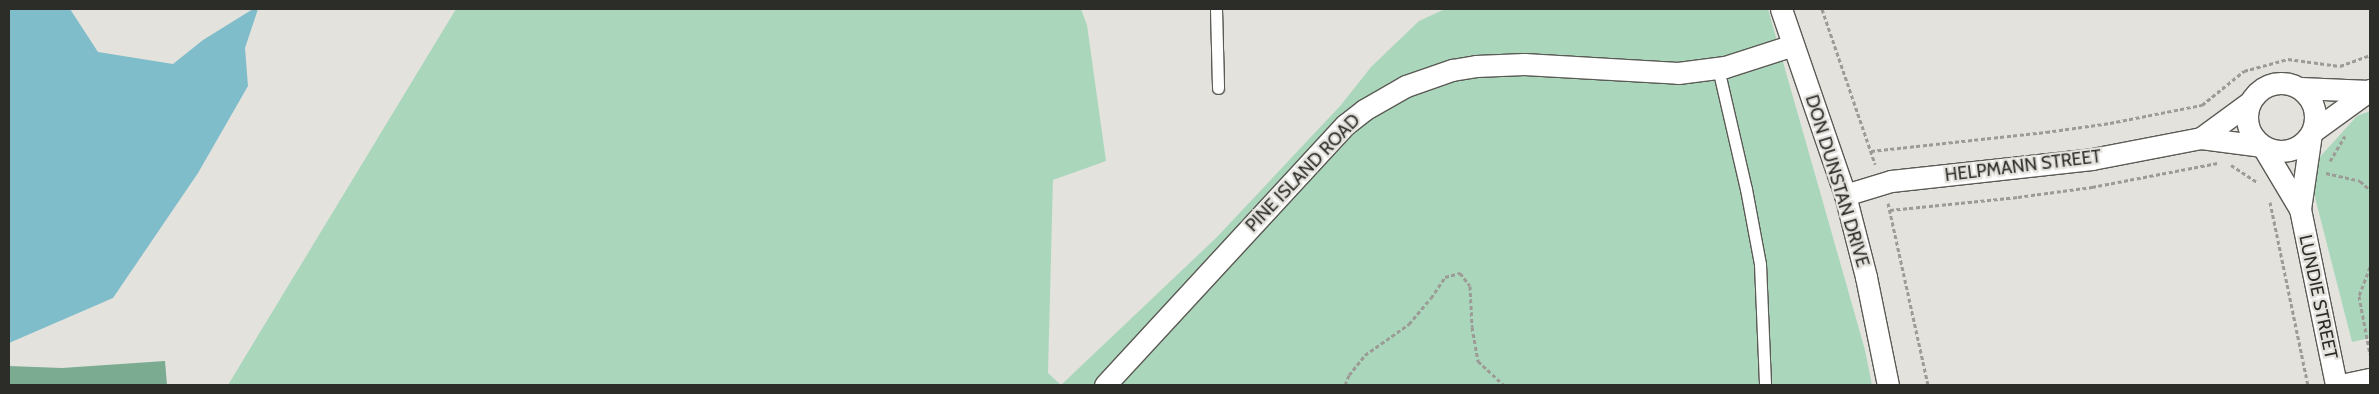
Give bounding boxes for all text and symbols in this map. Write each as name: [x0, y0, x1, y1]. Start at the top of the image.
street label: DON DUNSTAN DRIVE: [1801, 92, 1873, 270]
street label: PINE ISLAND ROAD: [1241, 110, 1365, 236]
street label: HELPMANN STREET: [1944, 146, 2102, 186]
street label: LUNDIE STREET: [2294, 233, 2342, 361]

